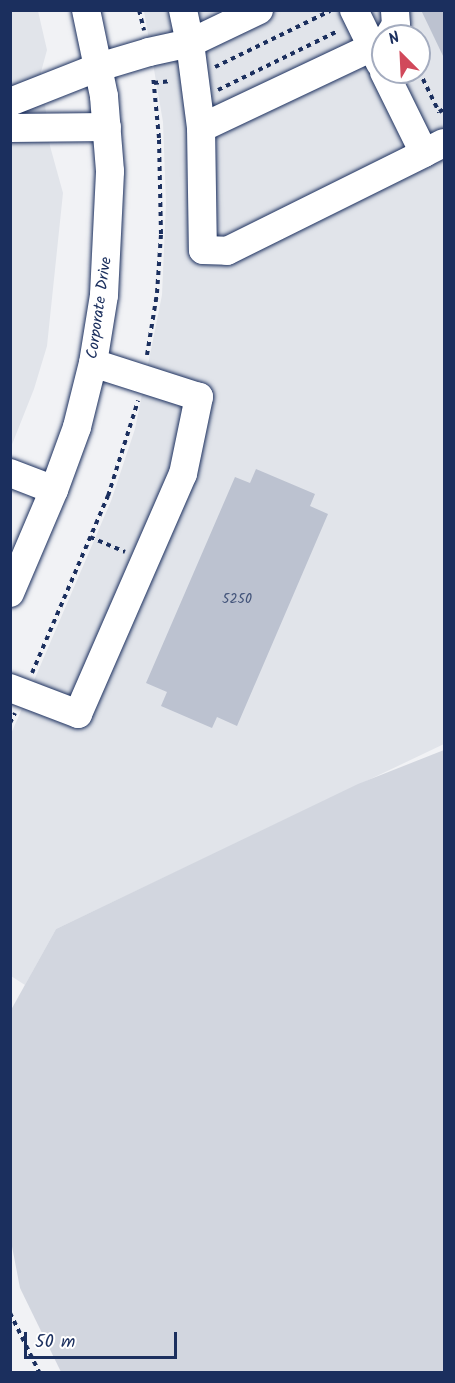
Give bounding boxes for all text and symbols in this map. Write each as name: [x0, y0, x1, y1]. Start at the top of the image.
north arrow: [371, 24, 431, 84]
text: N: [385, 25, 404, 52]
street label: Corporate Drive: [83, 256, 117, 360]
house number: 5250: [222, 591, 252, 607]
scale bar: [27, 1320, 180, 1358]
text: 50 m: [35, 1328, 75, 1357]

